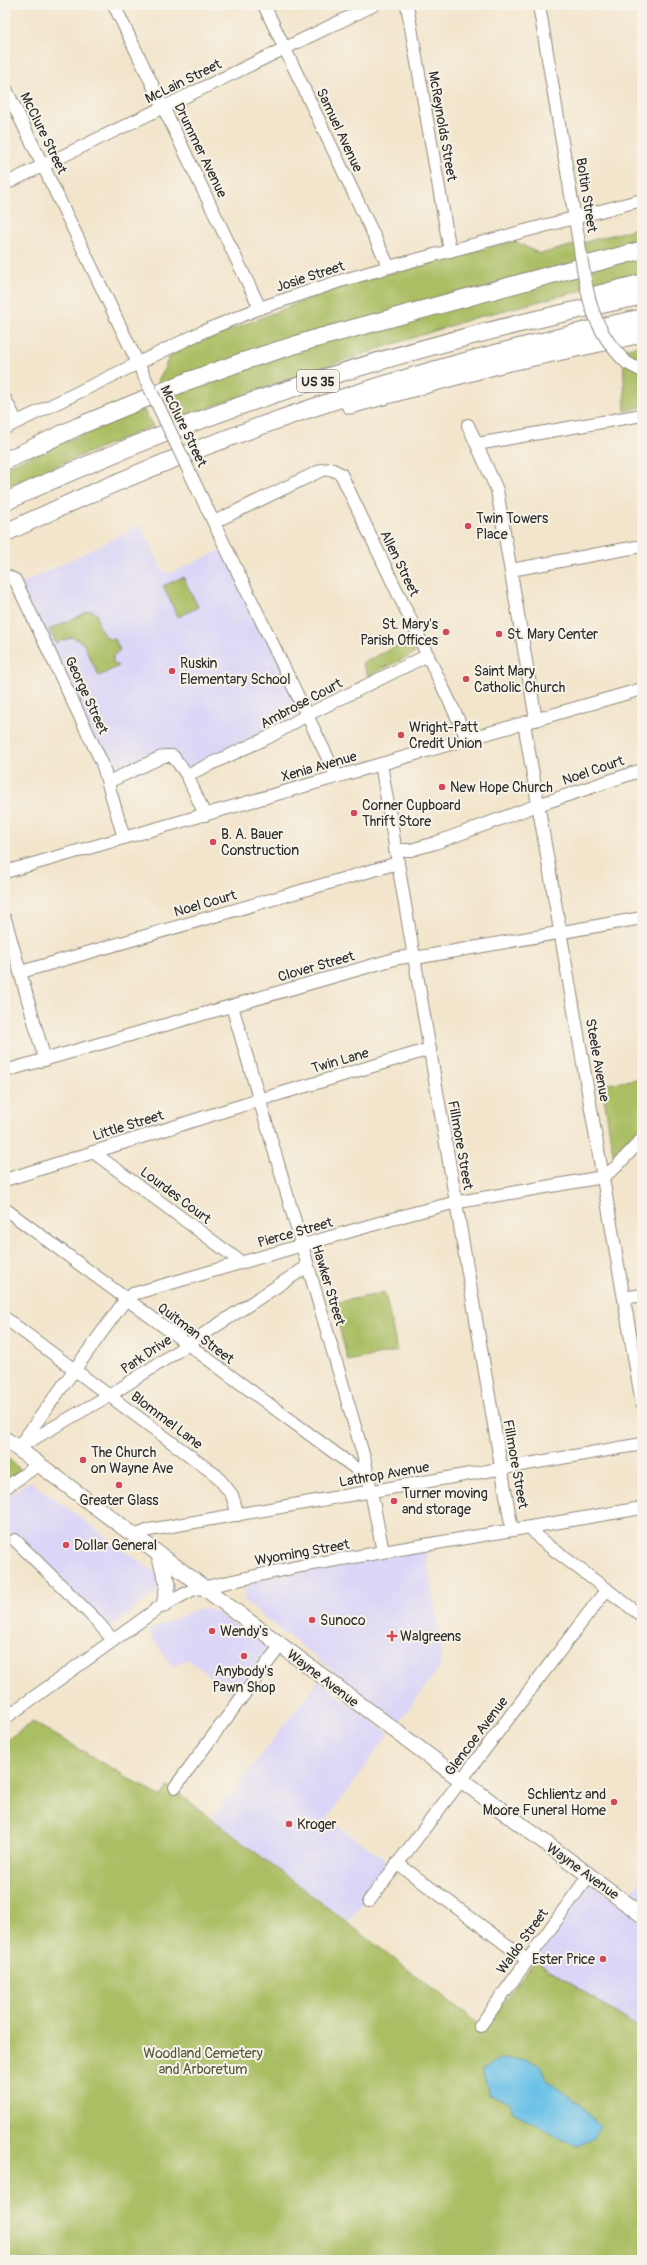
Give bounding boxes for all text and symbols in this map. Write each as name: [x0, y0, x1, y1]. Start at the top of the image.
street label: McLain Street: [142, 55, 225, 107]
street label: McReynolds Street: [424, 70, 461, 183]
street label: Samuel Avenue: [313, 86, 366, 175]
street label: McClure Street: [16, 90, 71, 177]
street label: Drummer Avenue: [170, 100, 231, 200]
street label: Boltin Street: [572, 156, 601, 234]
street label: Josie Street: [274, 257, 347, 296]
road number: US 35: [297, 370, 339, 392]
street label: McClure Street: [156, 383, 211, 470]
place label: Twin Towers Place: [476, 510, 549, 543]
marker: Twin Towers Place: [463, 521, 473, 531]
street label: Allen Street: [376, 527, 423, 599]
place label: St. Mary's Parish Offices: [360, 616, 439, 649]
place label: St. Mary Center: [507, 626, 598, 643]
marker: St. Mary's Parish Offices: [441, 627, 451, 637]
marker: St. Mary Center: [494, 629, 504, 639]
street label: George Street: [61, 654, 112, 737]
place label: Ruskin Elementary School: [180, 655, 291, 688]
place label: Saint Mary Catholic Church: [474, 663, 565, 696]
marker: Ruskin Elementary School: [167, 666, 177, 676]
marker: Saint Mary Catholic Church: [461, 674, 471, 684]
street label: Ambrose Court: [257, 675, 345, 732]
place label: Wright-Patt Credit Union: [409, 719, 482, 752]
marker: Wright-Patt Credit Union: [396, 730, 406, 740]
street label: Xenia Avenue: [280, 748, 359, 785]
street label: Noel Court: [560, 752, 627, 789]
place label: New Hope Church: [450, 779, 553, 796]
marker: New Hope Church: [437, 782, 447, 792]
place label: Corner Cupboard Thrift Store: [362, 797, 461, 830]
marker: Corner Cupboard Thrift Store: [349, 808, 359, 818]
place label: B. A. Bauer Construction: [221, 826, 299, 859]
marker: B. A. Bauer Construction: [208, 837, 218, 847]
street label: Noel Court: [172, 886, 239, 920]
street label: Clover Street: [276, 947, 357, 985]
street label: Steele Avenue: [582, 1017, 613, 1103]
street label: Twin Lane: [309, 1044, 371, 1077]
street label: Fillmore Street: [444, 1099, 477, 1191]
street label: Little Street: [91, 1107, 166, 1144]
street label: Lourdes Court: [137, 1163, 215, 1228]
street label: Pierce Street: [256, 1214, 335, 1251]
street label: Hawker Street: [308, 1243, 349, 1328]
street label: Quitman Street: [154, 1299, 238, 1368]
street label: Park Drive: [118, 1331, 175, 1378]
street label: Blommel Lane: [128, 1388, 206, 1453]
street label: Fillmore Street: [499, 1418, 532, 1510]
place label: The Church on Wayne Ave: [91, 1444, 173, 1477]
marker: The Church on Wayne Ave: [78, 1455, 88, 1465]
street label: Lathrop Avenue: [338, 1458, 431, 1491]
marker: Greater Glass: [114, 1480, 124, 1490]
place label: Turner moving and storage: [402, 1485, 488, 1518]
place label: Greater Glass: [79, 1492, 159, 1509]
marker: Turner moving and storage: [389, 1496, 399, 1506]
street label: Wyoming Street: [253, 1536, 351, 1569]
place label: Dollar General: [74, 1537, 157, 1554]
marker: Dollar General: [61, 1540, 71, 1550]
place label: Sunoco: [320, 1612, 366, 1629]
marker: Sunoco: [307, 1615, 317, 1625]
place label: Wendy's: [220, 1623, 269, 1640]
marker: Wendy's: [207, 1626, 217, 1636]
place label: Walgreens: [400, 1628, 462, 1645]
marker: Walgreens: [387, 1631, 397, 1641]
street label: Wayne Avenue: [284, 1646, 362, 1711]
marker: Anybody's Pawn Shop: [239, 1651, 249, 1661]
place label: Anybody's Pawn Shop: [212, 1663, 276, 1696]
street label: Glencoe Avenue: [441, 1693, 512, 1779]
place label: Schlientz and Moore Funeral Home: [483, 1786, 606, 1819]
marker: Schlientz and Moore Funeral Home: [609, 1797, 619, 1807]
place label: Kroger: [297, 1816, 337, 1833]
marker: Kroger: [284, 1819, 294, 1829]
street label: Wayne Avenue: [543, 1839, 622, 1903]
street label: Waldo Street: [493, 1905, 552, 1977]
place label: Ester Price: [532, 1951, 595, 1968]
marker: Ester Price: [598, 1954, 608, 1964]
park label: Woodland Cemetery and Arboretum: [143, 2045, 263, 2078]

